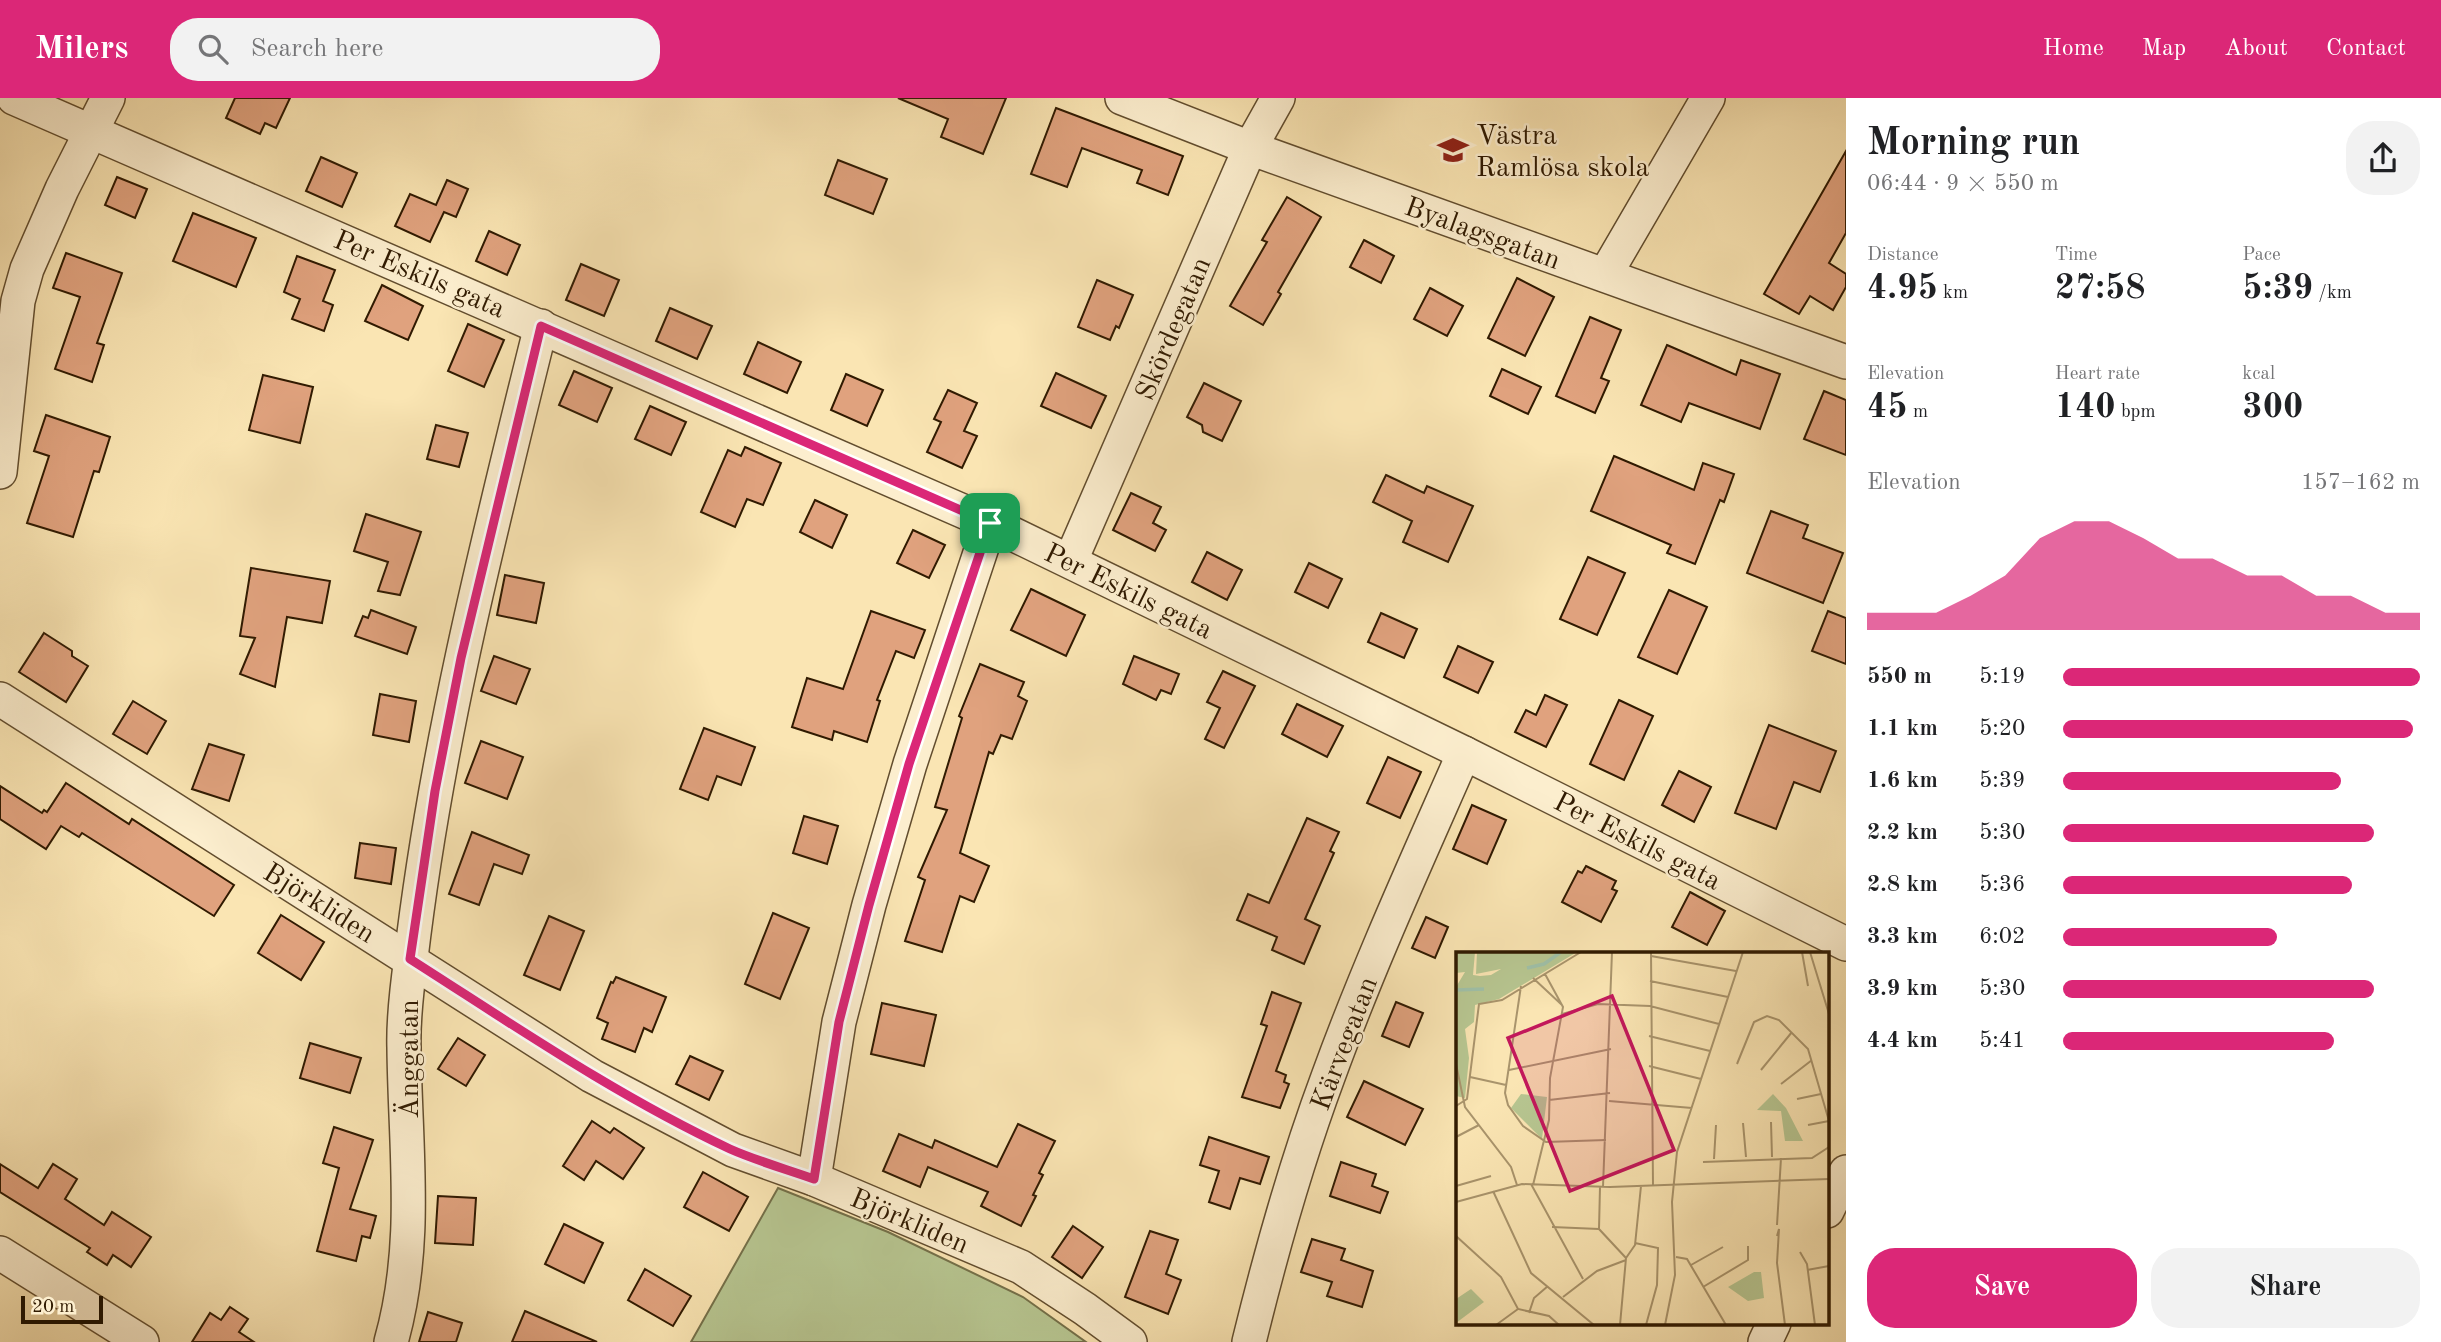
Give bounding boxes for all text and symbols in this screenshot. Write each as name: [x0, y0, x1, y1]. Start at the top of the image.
search box: [170, 18, 660, 81]
icon: search: [194, 30, 232, 68]
text: Milers: [35, 33, 128, 66]
text: Search here: [250, 36, 383, 62]
text: Home: [2043, 37, 2104, 61]
text: Map: [2142, 37, 2186, 61]
text: About: [2224, 37, 2288, 61]
text: Contact: [2326, 37, 2406, 61]
button: share: [2346, 121, 2420, 195]
place label: Västra Ramlösa skola: [1476, 123, 1650, 183]
text: Morning run: [1867, 125, 2080, 163]
school or university icon: Västra Ramlösa skola: [1436, 133, 1470, 167]
text: 06:44 · 9 × 550 m: [1867, 172, 2059, 195]
street label: Byalagsgatan: [1400, 194, 1564, 276]
street label: Per Eskils gata: [329, 227, 509, 325]
text: Distance: [1867, 246, 1939, 265]
text: Time: [2055, 246, 2097, 265]
text: Pace: [2242, 246, 2281, 265]
street label: Skördegatan: [1132, 254, 1217, 405]
text: 4.95: [1867, 271, 1938, 306]
text: 27:58: [2055, 271, 2146, 306]
text: 5:39: [2242, 271, 2313, 306]
text: km: [1938, 284, 1968, 303]
text: /km: [2313, 284, 2352, 303]
text: Elevation: [1867, 365, 1944, 384]
text: Heart rate: [2055, 365, 2140, 384]
text: kcal: [2242, 365, 2275, 384]
text: 45: [1867, 390, 1908, 425]
text: 140: [2055, 390, 2116, 425]
text: 300: [2242, 390, 2303, 425]
text: m: [1908, 403, 1928, 422]
text: bpm: [2116, 403, 2156, 422]
text: Elevation: [1867, 471, 1961, 494]
text: 157–162 m: [2301, 471, 2420, 494]
pin: [960, 493, 1020, 553]
icon: arrive: [971, 504, 1009, 542]
street label: Per Eskils gata: [1039, 540, 1216, 646]
text: 550 m: [1867, 665, 1932, 688]
text: 5:19: [1979, 665, 2025, 688]
text: 1.1 km: [1867, 717, 1938, 740]
text: 5:20: [1979, 717, 2025, 740]
text: 1.6 km: [1867, 769, 1938, 792]
text: 5:39: [1979, 769, 2025, 792]
street label: Per Eskils gata: [1549, 789, 1725, 897]
text: 2.2 km: [1867, 821, 1938, 844]
text: 5:30: [1979, 821, 2025, 844]
street label: Björkliden: [258, 859, 379, 950]
text: 2.8 km: [1867, 873, 1938, 896]
text: 5:36: [1979, 873, 2025, 896]
text: 3.3 km: [1867, 925, 1938, 948]
text: 6:02: [1979, 925, 2025, 948]
inset map: [1456, 952, 1828, 1324]
street label: Kärvegatan: [1308, 973, 1384, 1115]
text: 3.9 km: [1867, 977, 1938, 1000]
text: 5:30: [1979, 977, 2025, 1000]
street label: Änggatan: [393, 999, 425, 1119]
text: 4.4 km: [1867, 1029, 1938, 1052]
text: 5:41: [1979, 1029, 2025, 1052]
street label: Björkliden: [845, 1185, 972, 1260]
button: Save: [1867, 1248, 2137, 1328]
button: Share: [2151, 1248, 2420, 1328]
scale bar: [21, 1293, 103, 1325]
text: 20 m: [32, 1298, 74, 1317]

